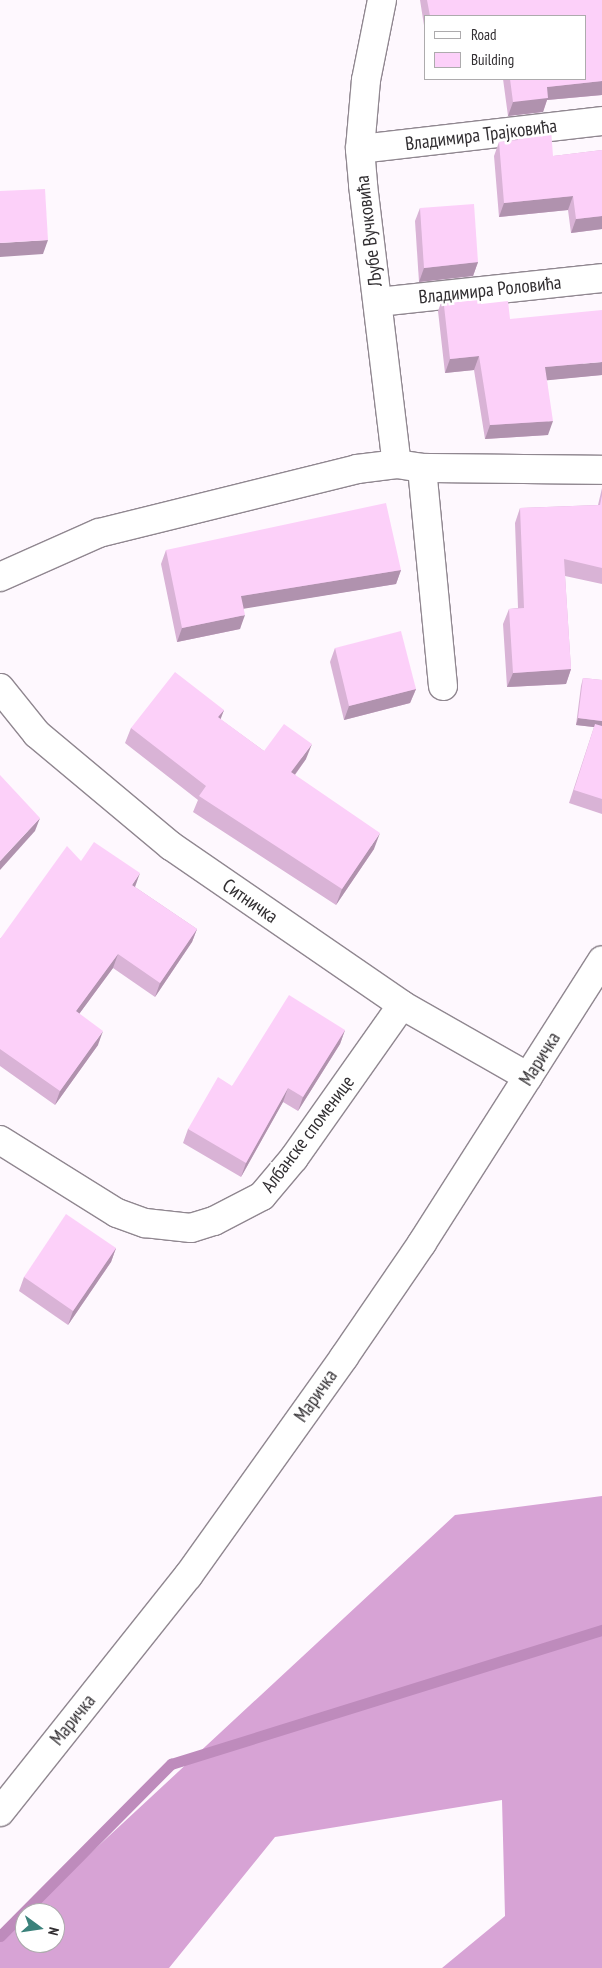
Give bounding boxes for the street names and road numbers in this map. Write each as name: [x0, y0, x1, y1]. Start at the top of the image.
street label: Владимира Трајковића: [404, 114, 558, 156]
street label: Љубе Вучковића: [351, 174, 387, 288]
street label: Владимира Роловића: [418, 271, 562, 309]
street label: Ситничка: [218, 874, 282, 928]
street label: Маричка: [515, 1028, 565, 1090]
street label: Албанске споменице: [257, 1071, 359, 1197]
street label: Маричка: [290, 1365, 342, 1427]
street label: Маричка: [46, 1690, 100, 1750]

